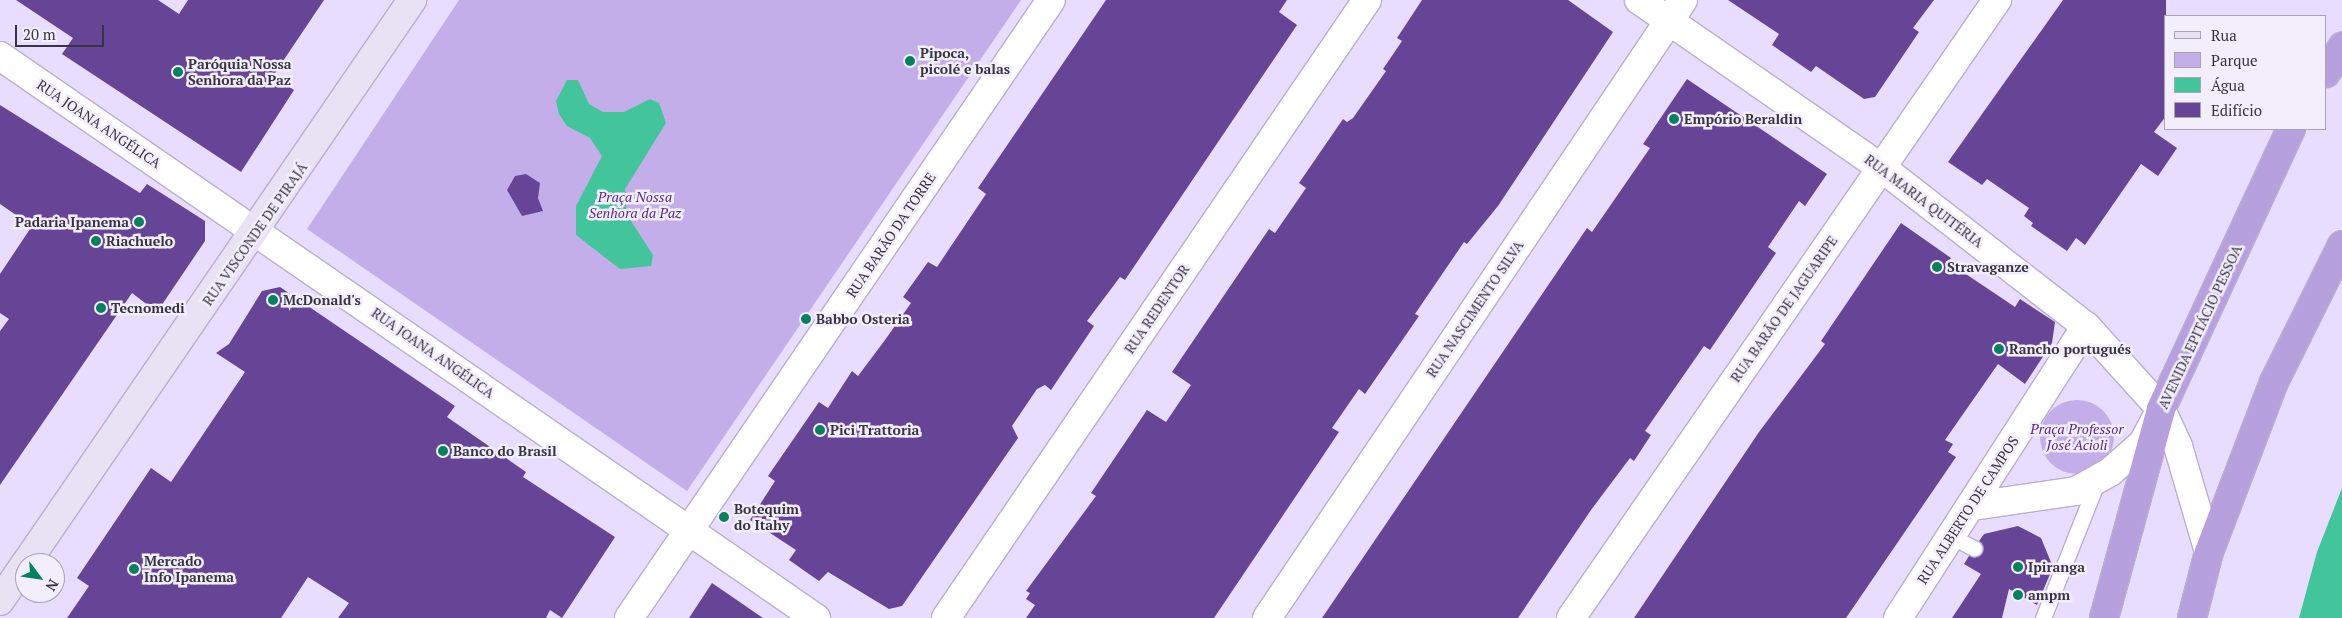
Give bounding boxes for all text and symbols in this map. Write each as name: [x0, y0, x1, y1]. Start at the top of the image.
scale bar: [18, 15, 106, 47]
legend: [2164, 15, 2327, 130]
text: 20 m: [23, 24, 56, 44]
text: Rua: [2211, 25, 2237, 45]
place label: Pipoca, picolé e balas: [920, 45, 1010, 78]
text: Parque: [2211, 50, 2258, 70]
marker: Pipoca, picolé e balas: [904, 55, 916, 67]
place label: Paróquia Nossa Senhora da Paz: [188, 56, 292, 88]
marker: Paróquia Nossa Senhora da Paz: [172, 66, 184, 78]
text: Água: [2211, 75, 2245, 95]
street label: RUA JOANA ANGÉLICA: [33, 76, 165, 172]
text: Edifício: [2211, 100, 2262, 120]
place label: Empório Beraldin: [1684, 111, 1802, 127]
marker: Empório Beraldin: [1668, 113, 1680, 125]
street label: RUA MARIA QUITÉRIA: [1861, 151, 1987, 251]
street label: RUA VISCONDE DE PIRAJÁ: [199, 159, 311, 309]
street label: RUA BARÃO DA TORRE: [843, 169, 939, 301]
park label: Praça Nossa Senhora da Paz: [589, 189, 681, 222]
place label: Padaria Ipanema: [15, 214, 129, 230]
marker: Padaria Ipanema: [133, 216, 145, 228]
place label: Riachuelo: [106, 233, 173, 249]
street label: RUA BARÃO DE JAGUARIPE: [1727, 233, 1841, 385]
marker: Riachuelo: [90, 235, 102, 247]
street label: RUA NASCIMENTO SILVA: [1423, 237, 1527, 381]
street label: AVENIDA EPITÁCIO PESSOA: [2155, 242, 2245, 412]
place label: Stravaganze: [1947, 259, 2029, 275]
street label: RUA REDENTOR: [1121, 261, 1193, 357]
marker: Stravaganze: [1931, 261, 1943, 273]
place label: McDonald's: [283, 292, 361, 308]
marker: McDonald's: [267, 294, 279, 306]
place label: Tecnomedi: [111, 300, 185, 316]
marker: Tecnomedi: [95, 302, 107, 314]
street label: RUA JOANA ANGÉLICA: [368, 304, 498, 402]
place label: Babbo Osteria: [816, 311, 910, 327]
marker: Babbo Osteria: [800, 313, 812, 325]
place label: Rancho portugués: [2009, 341, 2131, 357]
marker: Rancho portugués: [1993, 343, 2005, 355]
park label: Praça Professor José Acioli: [2030, 421, 2124, 454]
place label: Pici Trattoria: [830, 422, 919, 438]
marker: Pici Trattoria: [814, 424, 826, 436]
street label: RUA ALBERTO DE CAMPOS: [1914, 433, 2022, 587]
place label: Banco do Brasil: [453, 443, 557, 459]
marker: Banco do Brasil: [437, 445, 449, 457]
place label: Botequim do Itahy: [734, 501, 799, 534]
marker: Botequim do Itahy: [718, 511, 730, 523]
north arrow: [15, 553, 65, 603]
place label: Mercado Info Ipanema: [144, 553, 234, 586]
place label: Ipiranga: [2028, 559, 2085, 575]
marker: Ipiranga: [2012, 561, 2024, 573]
marker: Mercado Info Ipanema: [128, 563, 140, 575]
text: N: [42, 576, 63, 595]
place label: ampm: [2028, 587, 2070, 603]
marker: ampm: [2012, 589, 2024, 601]

